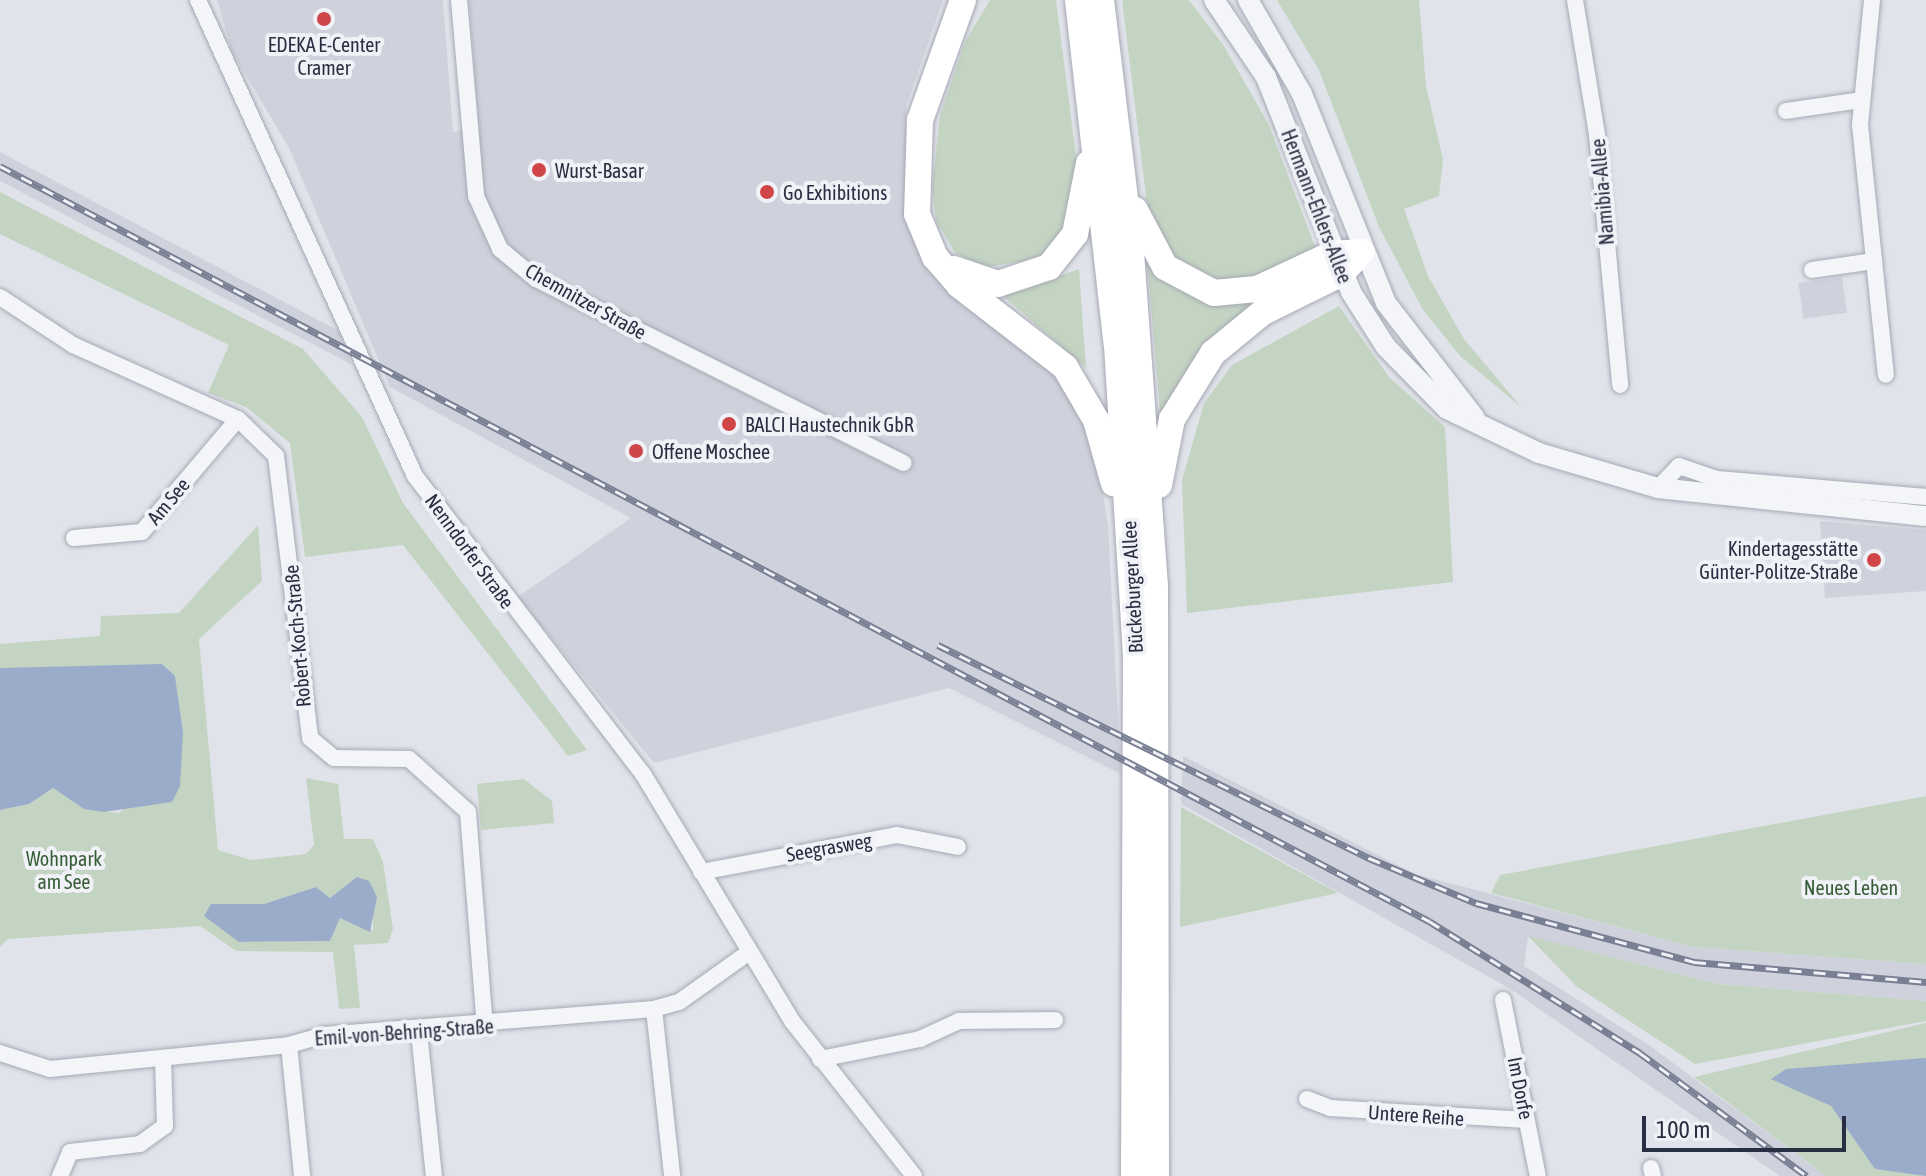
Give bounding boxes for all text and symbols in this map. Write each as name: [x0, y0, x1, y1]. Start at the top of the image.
marker: EDEKA E-Center Cramer: [315, 10, 333, 28]
place label: EDEKA E-Center Cramer: [268, 32, 380, 79]
street label: Hermann-Ehlers-Allee: [1277, 125, 1357, 287]
street label: Namibia-Allee: [1585, 138, 1619, 246]
place label: Wurst-Basar: [555, 158, 644, 182]
marker: Wurst-Basar: [530, 161, 548, 179]
place label: Go Exhibitions: [783, 180, 887, 204]
marker: Go Exhibitions: [758, 183, 776, 201]
street label: Chemnitzer Straße: [521, 258, 651, 344]
place label: BALCI Haustechnik GbR: [745, 412, 914, 436]
marker: BALCI Haustechnik GbR: [720, 415, 738, 433]
place label: Offene Moschee: [652, 439, 770, 463]
marker: Offene Moschee: [627, 442, 645, 460]
street label: Am See: [142, 473, 194, 529]
street label: Nenndorfer Straße: [420, 489, 520, 613]
street label: Bückeburger Allee: [1117, 520, 1147, 654]
place label: Kindertagesstätte Günter-Politze-Straße: [1699, 536, 1858, 583]
marker: Kindertagesstätte Günter-Politze-Straße: [1865, 551, 1883, 569]
street label: Robert-Koch-Straße: [279, 564, 315, 708]
street label: Seegrasweg: [784, 828, 874, 866]
park label: Wohnpark am See: [26, 846, 102, 893]
park label: Neues Leben: [1804, 875, 1898, 899]
street label: Emil-von-Behring-Straße: [314, 1014, 494, 1050]
street label: Im Dorfe: [1503, 1055, 1539, 1121]
street label: Untere Reihe: [1367, 1100, 1465, 1130]
scale bar: [1646, 1100, 1850, 1150]
text: 100 m: [1656, 1116, 1710, 1143]

